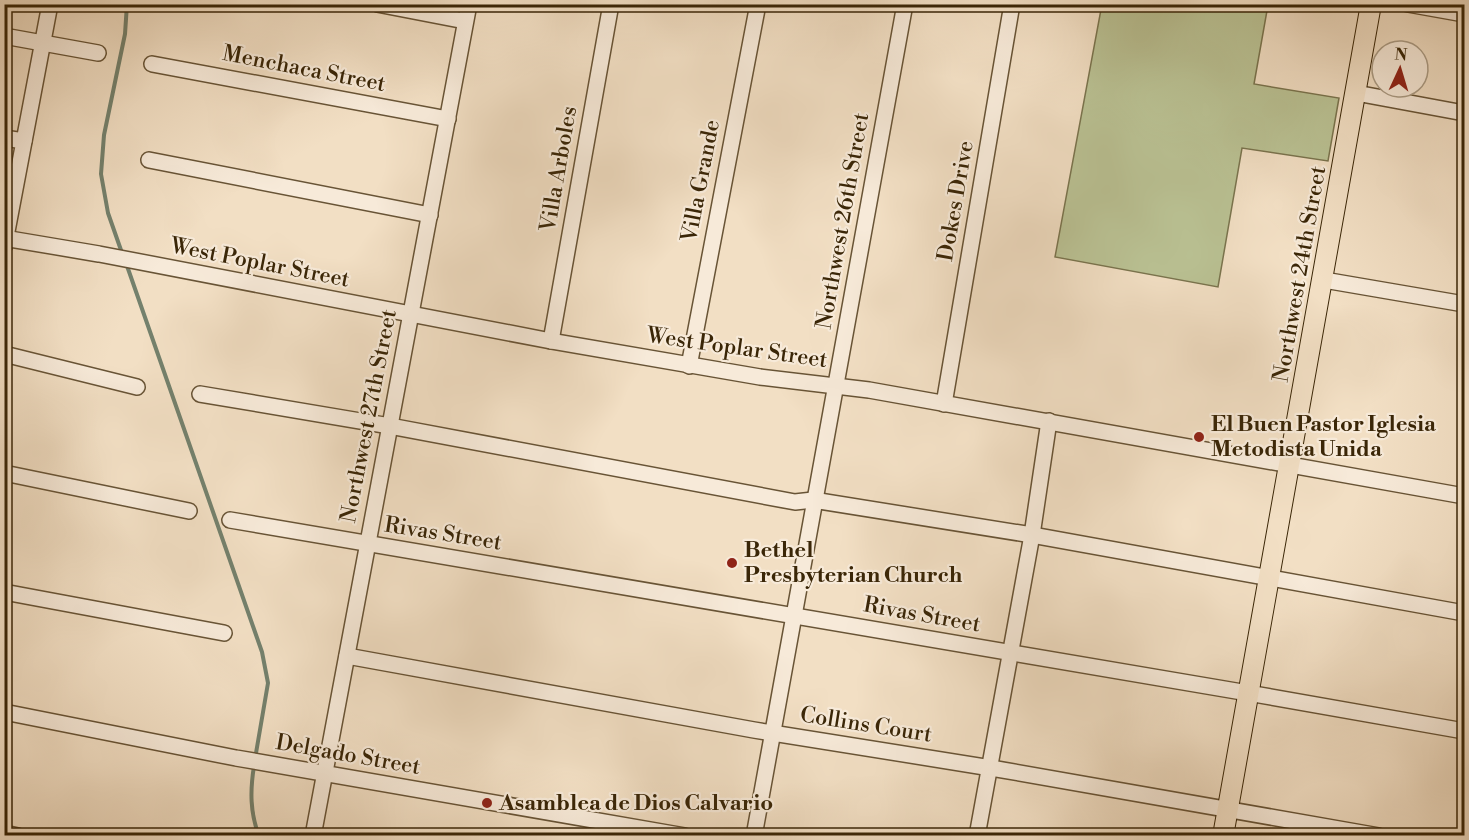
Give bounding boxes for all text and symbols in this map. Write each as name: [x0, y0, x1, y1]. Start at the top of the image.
north arrow: [1370, 39, 1430, 99]
street label: Menchaca Street: [220, 40, 388, 98]
text: N: [1394, 45, 1408, 65]
street label: Villa Arboles: [535, 104, 583, 235]
street label: Northwest 26th Street: [811, 110, 875, 331]
street label: Villa Grande: [676, 118, 726, 245]
street label: Dokes Drive: [932, 139, 980, 263]
street label: Northwest 24th Street: [1268, 164, 1332, 384]
street label: West Poplar Street: [167, 232, 352, 294]
street label: Northwest 27th Street: [335, 307, 403, 525]
street label: West Poplar Street: [644, 322, 829, 374]
place label: El Buen Pastor Iglesia Metodista Unida: [1211, 411, 1437, 463]
marker: El Buen Pastor Iglesia Metodista Unida: [1192, 430, 1206, 444]
street label: Rivas Street: [382, 511, 504, 557]
place label: Bethel Presbyterian Church: [744, 537, 963, 589]
marker: Bethel Presbyterian Church: [725, 556, 739, 570]
street label: Rivas Street: [861, 591, 983, 639]
street label: Collins Court: [798, 701, 934, 749]
street label: Delgado Street: [274, 729, 423, 781]
place label: Asamblea de Dios Calvario: [498, 790, 773, 817]
marker: Asamblea de Dios Calvario: [480, 796, 494, 810]

